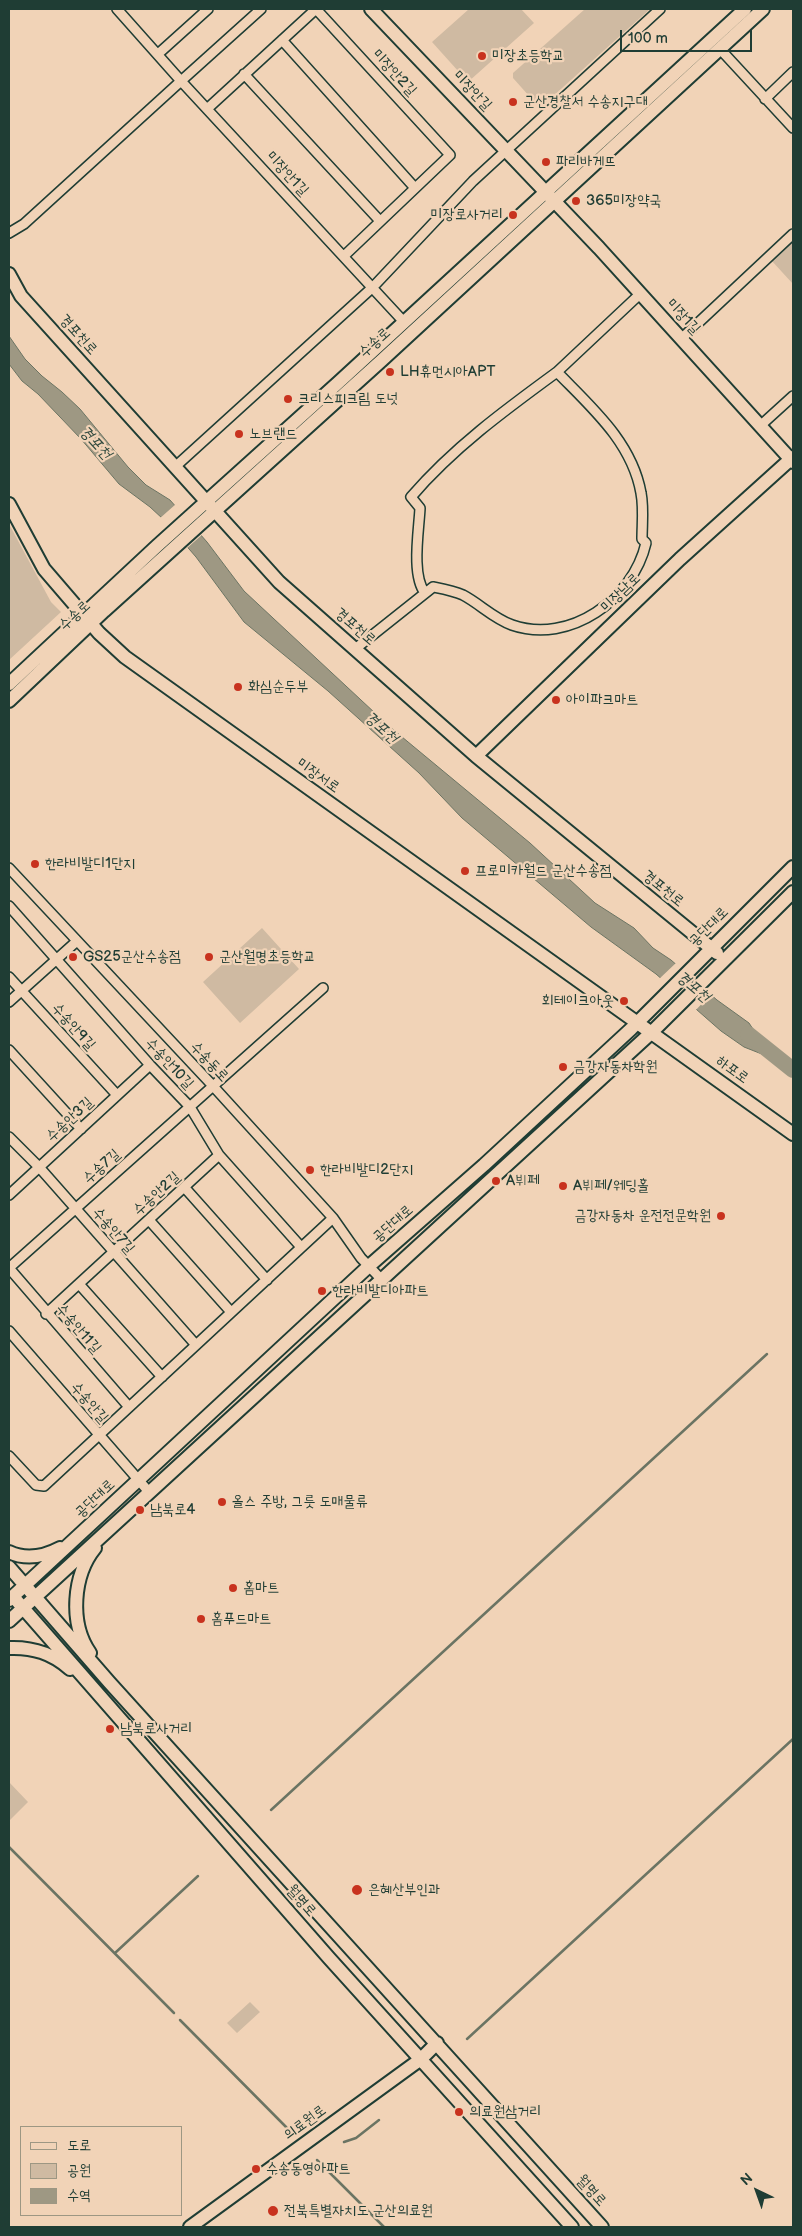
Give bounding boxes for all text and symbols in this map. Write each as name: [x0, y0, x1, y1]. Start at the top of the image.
scale bar: [622, 20, 754, 52]
text: 100 m: [628, 29, 668, 48]
street label: 미장안2길: [368, 46, 420, 100]
place label: 미장초등학교: [492, 47, 564, 65]
marker: 미장초등학교: [476, 50, 488, 62]
street label: 미장안길: [449, 67, 495, 115]
place label: 군산경찰서 수송지구대: [523, 93, 648, 111]
marker: 군산경찰서 수송지구대: [507, 96, 519, 108]
street label: 미장안1길: [262, 148, 312, 200]
place label: 파리바게뜨: [556, 153, 616, 171]
marker: 파리바게뜨: [540, 156, 552, 168]
place label: 365미장약국: [586, 192, 661, 210]
marker: 365미장약국: [570, 195, 582, 207]
place label: 미장로사거리: [431, 206, 503, 224]
marker: 미장로사거리: [507, 209, 519, 221]
street label: 미장1길: [662, 295, 704, 339]
street label: 경포천로: [55, 311, 101, 359]
street label: 수송로: [356, 324, 394, 362]
place label: LH휴먼시아APT: [400, 363, 495, 381]
marker: LH휴먼시아APT: [384, 366, 396, 378]
place label: 크리스피크림 도넛: [298, 390, 399, 408]
marker: 크리스피크림 도넛: [282, 393, 294, 405]
water label: 경포천: [75, 422, 115, 464]
place label: 노브랜드: [249, 425, 297, 443]
marker: 노브랜드: [233, 428, 245, 440]
street label: 미장남로: [597, 570, 645, 616]
street label: 수송로: [56, 597, 94, 635]
street label: 경포천로: [331, 604, 379, 650]
place label: 화심순두부: [248, 678, 308, 696]
marker: 화심순두부: [232, 681, 244, 693]
place label: 아이파크마트: [566, 691, 638, 709]
marker: 아이파크마트: [550, 694, 562, 706]
water label: 경포천: [360, 708, 402, 748]
street label: 미장서로: [293, 755, 343, 797]
place label: 한라비발디1단지: [45, 855, 135, 873]
marker: 한라비발디1단지: [29, 858, 41, 870]
place label: 프로미카월드 군산수송점: [475, 862, 612, 880]
marker: 프로미카월드 군산수송점: [459, 865, 471, 877]
street label: 경포천로: [639, 867, 687, 911]
street label: 공단대로: [686, 904, 732, 950]
place label: GS25군산수송점: [83, 948, 181, 966]
place label: 군산월명초등학교: [219, 948, 316, 966]
marker: GS25군산수송점: [67, 951, 79, 963]
marker: 군산월명초등학교: [203, 951, 215, 963]
water label: 경포천: [672, 967, 714, 1007]
place label: 회테이크아웃: [542, 992, 614, 1010]
marker: 회테이크아웃: [618, 995, 630, 1007]
street label: 수송안9길: [47, 1000, 99, 1054]
street label: 수송안10길: [141, 1035, 197, 1093]
street label: 수송동로: [186, 1038, 232, 1086]
street label: 하포로: [712, 1052, 752, 1088]
place label: 금강자동차학원: [573, 1058, 657, 1076]
marker: 금강자동차학원: [557, 1061, 569, 1073]
street label: 수송안3길: [43, 1094, 97, 1146]
street label: 수송7길: [80, 1146, 124, 1188]
place label: 한라비발디2단지: [320, 1161, 413, 1179]
marker: 한라비발디2단지: [304, 1164, 316, 1176]
street label: 수송안2길: [130, 1168, 184, 1220]
place label: A뷔페: [506, 1172, 539, 1190]
marker: A뷔페: [490, 1175, 502, 1187]
place label: A뷔페/웨딩홀: [573, 1177, 649, 1195]
marker: A뷔페/웨딩홀: [557, 1180, 569, 1192]
street label: 공단대로: [369, 1201, 417, 1247]
street label: 수송안7길: [88, 1204, 138, 1258]
place label: 금강자동차 운전전문학원: [574, 1207, 711, 1225]
marker: 금강자동차 운전전문학원: [715, 1210, 727, 1222]
place label: 한라비발디아파트: [332, 1282, 429, 1300]
marker: 한라비발디아파트: [316, 1285, 328, 1297]
street label: 수송안11길: [52, 1300, 104, 1358]
street label: 수송안길: [66, 1379, 112, 1427]
street label: 공단대로: [71, 1476, 119, 1522]
place label: 올스 주방, 그릇 도매물류: [232, 1493, 368, 1511]
marker: 올스 주방, 그릇 도매물류: [216, 1496, 228, 1508]
place label: 남북로4: [150, 1501, 195, 1519]
marker: 남북로4: [134, 1504, 146, 1516]
place label: 홈마트: [243, 1579, 279, 1597]
marker: 홈마트: [227, 1582, 239, 1594]
place label: 홈푸드마트: [211, 1610, 271, 1628]
marker: 홈푸드마트: [195, 1613, 207, 1625]
place label: 남북로사거리: [120, 1720, 192, 1738]
marker: 남북로사거리: [104, 1723, 116, 1735]
street label: 월명로: [282, 1881, 320, 1921]
place label: 은혜산부인과: [368, 1881, 440, 1899]
marker: 은혜산부인과: [350, 1883, 364, 1897]
street label: 의료원로: [280, 2102, 330, 2144]
place label: 의료원삼거리: [469, 2103, 541, 2121]
marker: 의료원삼거리: [453, 2106, 465, 2118]
legend: [20, 2126, 182, 2216]
text: 도로: [67, 2136, 91, 2155]
place label: 수송동영아파트: [266, 2160, 350, 2178]
text: 공원: [67, 2161, 91, 2180]
marker: 수송동영아파트: [250, 2163, 262, 2175]
north arrow: [732, 2166, 782, 2216]
text: N: [737, 2170, 756, 2189]
street label: 월명로: [572, 2172, 610, 2210]
text: 수역: [67, 2186, 91, 2205]
place label: 전북특별자치도 군산의료원: [284, 2202, 433, 2220]
marker: 전북특별자치도 군산의료원: [266, 2204, 280, 2218]

